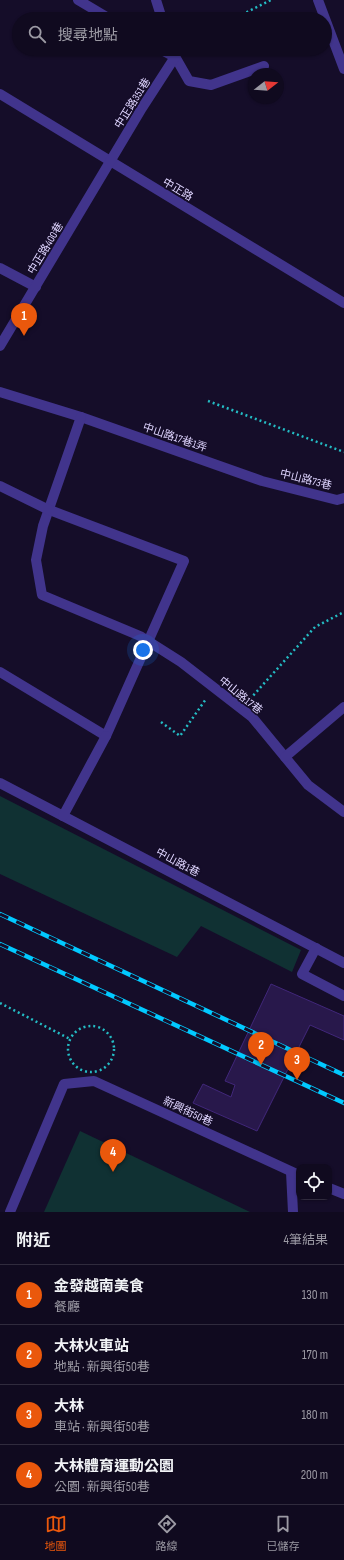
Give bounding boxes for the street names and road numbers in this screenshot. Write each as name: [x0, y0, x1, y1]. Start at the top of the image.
street label: 中正路351巷: [112, 76, 153, 131]
street label: 中正路: [160, 175, 195, 203]
street label: 中正路400巷: [25, 220, 66, 277]
street label: 中山路17巷1弄: [141, 420, 209, 455]
street label: 中山路73巷: [279, 467, 333, 492]
street label: 中山路17巷: [216, 674, 265, 717]
street label: 中山路1巷: [154, 845, 202, 879]
street label: 新興街50巷: [161, 1094, 215, 1129]

